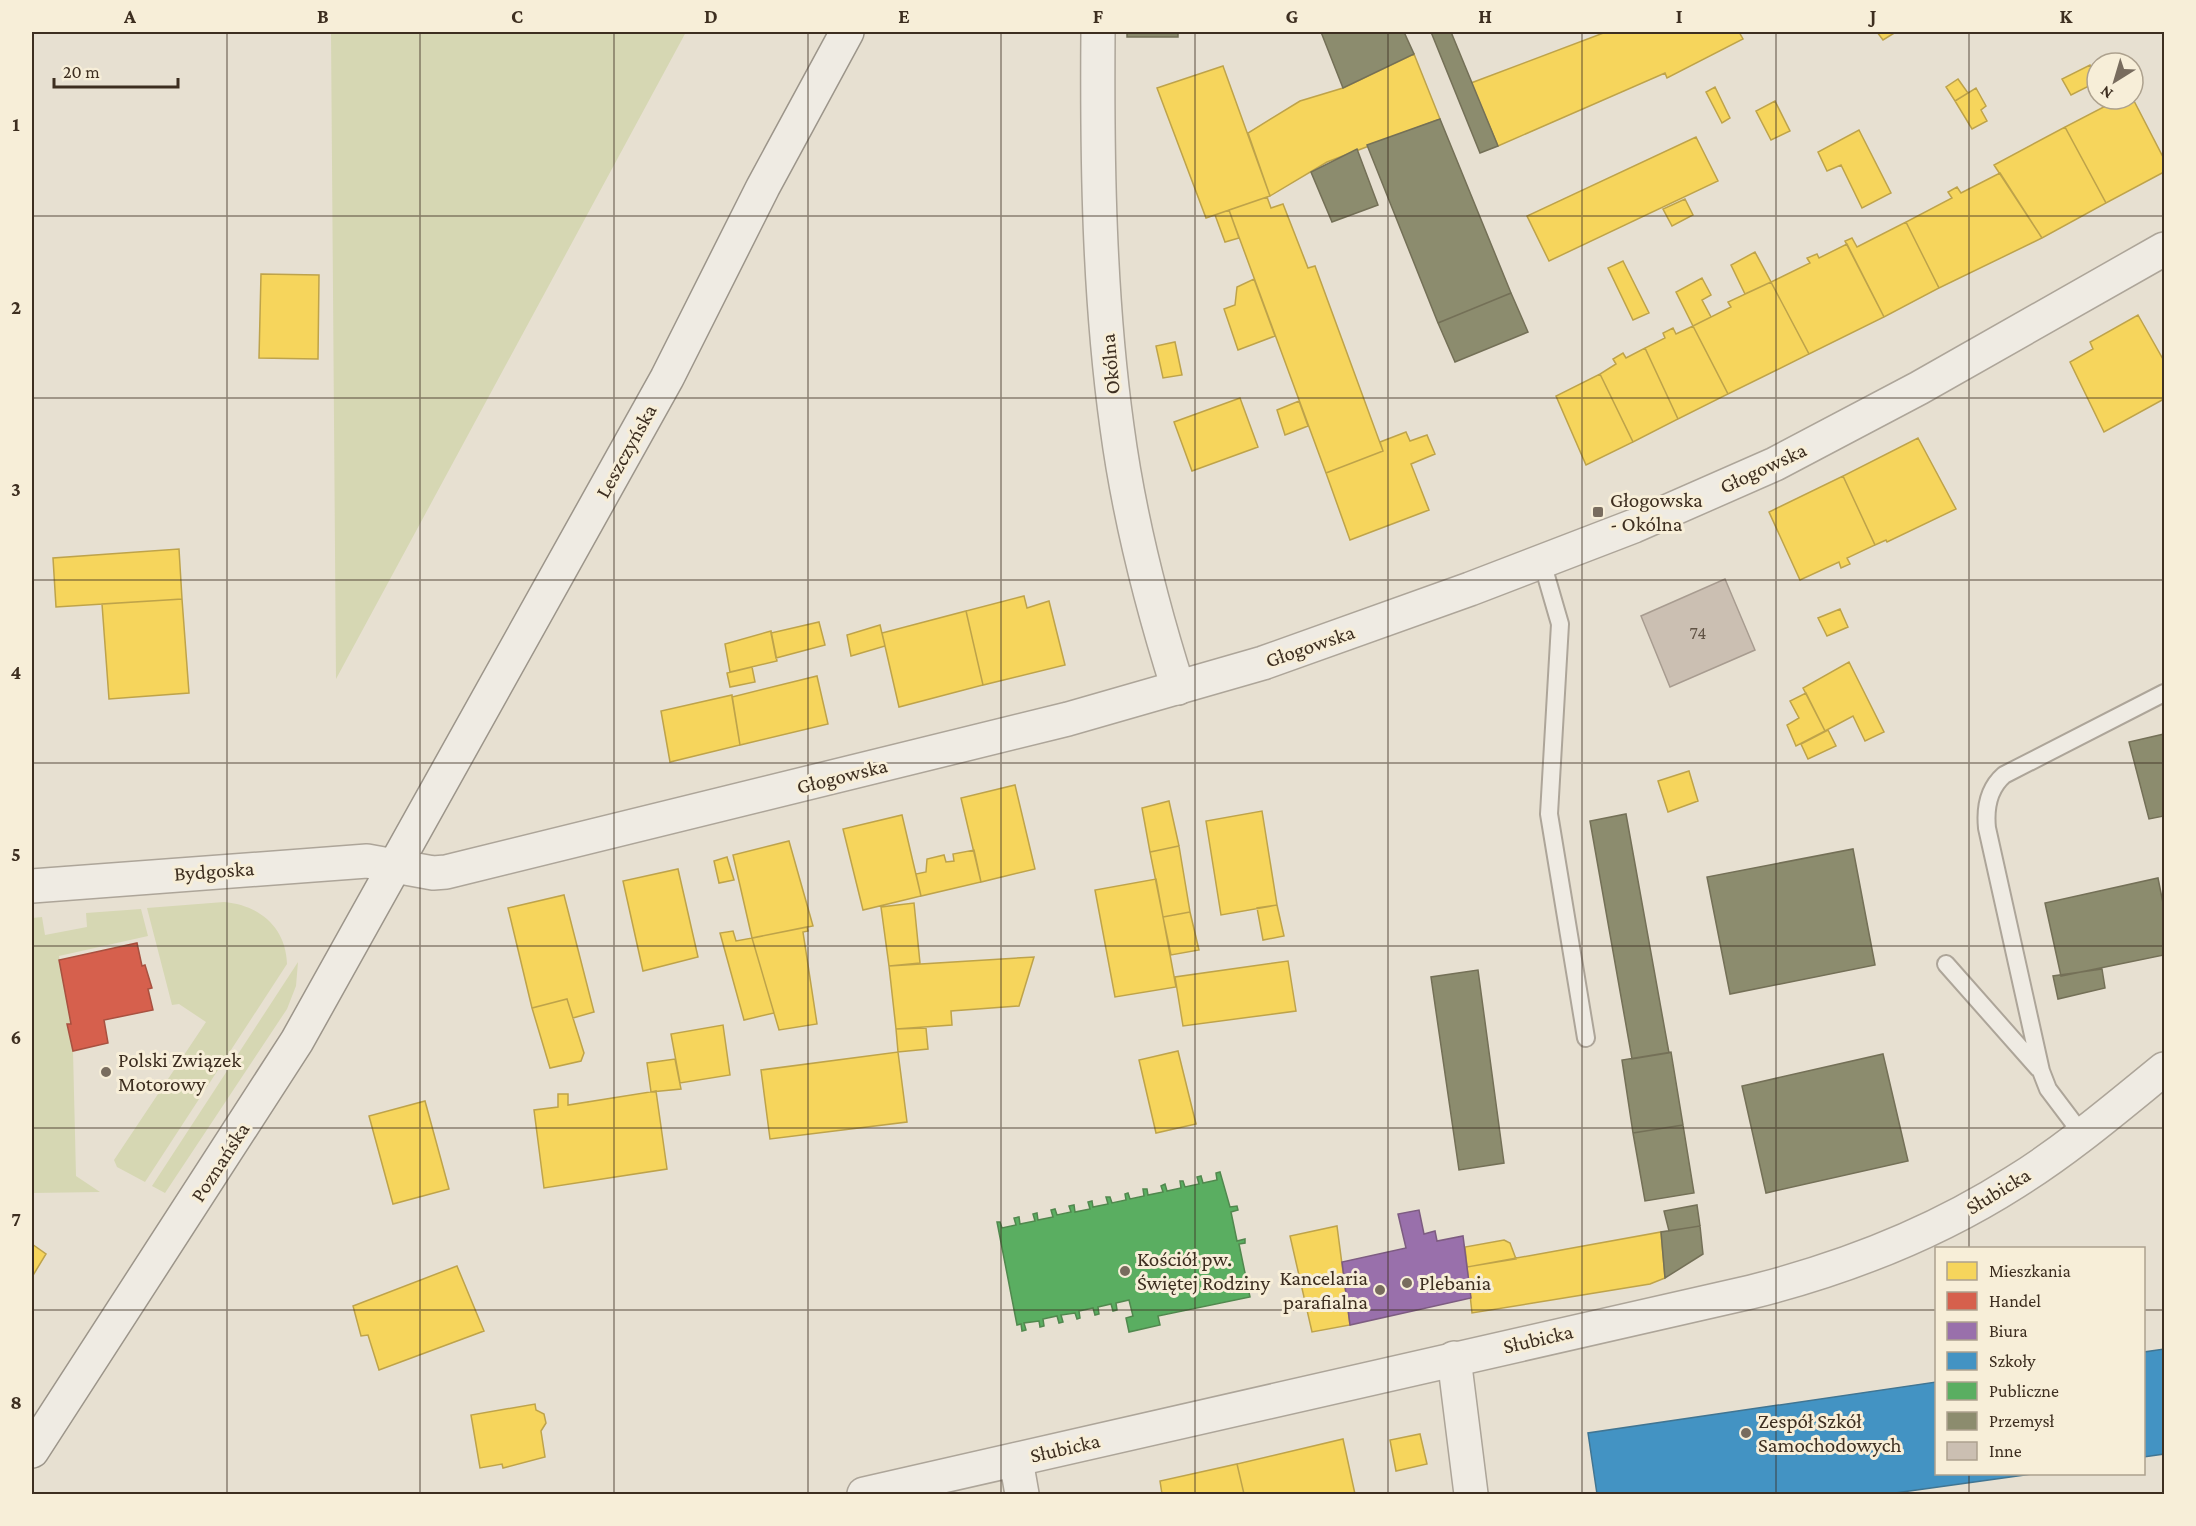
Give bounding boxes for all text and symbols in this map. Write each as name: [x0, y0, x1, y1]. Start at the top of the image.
text: A: [123, 5, 137, 27]
text: B: [317, 5, 329, 27]
text: C: [511, 5, 523, 27]
text: D: [704, 5, 718, 27]
text: E: [898, 5, 910, 27]
text: F: [1093, 5, 1104, 27]
text: G: [1286, 5, 1299, 27]
text: H: [1478, 5, 1492, 27]
text: I: [1676, 5, 1683, 27]
text: J: [1868, 5, 1877, 27]
text: K: [2060, 5, 2074, 27]
scale bar: [54, 51, 178, 89]
north arrow: [2085, 51, 2145, 111]
text: 20 m: [63, 62, 100, 82]
text: N: [2097, 82, 2116, 103]
text: 1: [12, 113, 20, 135]
text: 2: [11, 296, 21, 318]
street label: Okólna: [1095, 332, 1125, 395]
street label: Leszczyńska: [590, 400, 662, 502]
street label: Głogowska: [1716, 437, 1810, 498]
text: 3: [11, 478, 21, 500]
place label: Głogowska - Okólna: [1610, 488, 1703, 536]
marker: Głogowska - Okólna: [1591, 505, 1605, 519]
street label: Głogowska: [1262, 619, 1358, 672]
house number: 74: [1690, 623, 1706, 643]
text: 4: [11, 661, 22, 683]
street label: Głogowska: [794, 753, 890, 799]
text: 5: [11, 843, 21, 865]
street label: Bydgoska: [173, 856, 255, 886]
text: 6: [11, 1026, 21, 1048]
place label: Polski Związek Motorowy: [118, 1048, 241, 1096]
marker: Polski Związek Motorowy: [99, 1065, 113, 1079]
street label: Poznańska: [186, 1118, 255, 1206]
street label: Słubicka: [1961, 1162, 2035, 1220]
text: 7: [11, 1208, 21, 1230]
place label: Kościół pw. Świętej Rodziny: [1137, 1247, 1270, 1295]
legend: [1935, 1247, 2145, 1475]
text: Mieszkania: [1989, 1261, 2071, 1281]
marker: Kościół pw. Świętej Rodziny: [1118, 1264, 1132, 1278]
place label: Kancelaria parafialna: [1279, 1266, 1368, 1314]
place label: Plebania: [1419, 1271, 1491, 1295]
marker: Plebania: [1400, 1276, 1414, 1290]
marker: Kancelaria parafialna: [1373, 1283, 1387, 1297]
text: Handel: [1989, 1291, 2041, 1311]
street label: Słubicka: [1501, 1319, 1576, 1359]
text: Biura: [1989, 1321, 2027, 1341]
text: Szkoły: [1989, 1351, 2036, 1371]
text: Publiczne: [1989, 1381, 2059, 1401]
text: 8: [10, 1391, 22, 1413]
place label: Zespół Szkół Samochodowych: [1758, 1409, 1902, 1457]
text: Przemysł: [1989, 1411, 2055, 1431]
marker: Zespół Szkół Samochodowych: [1739, 1426, 1753, 1440]
street label: Słubicka: [1028, 1428, 1103, 1468]
text: Inne: [1989, 1441, 2022, 1461]

